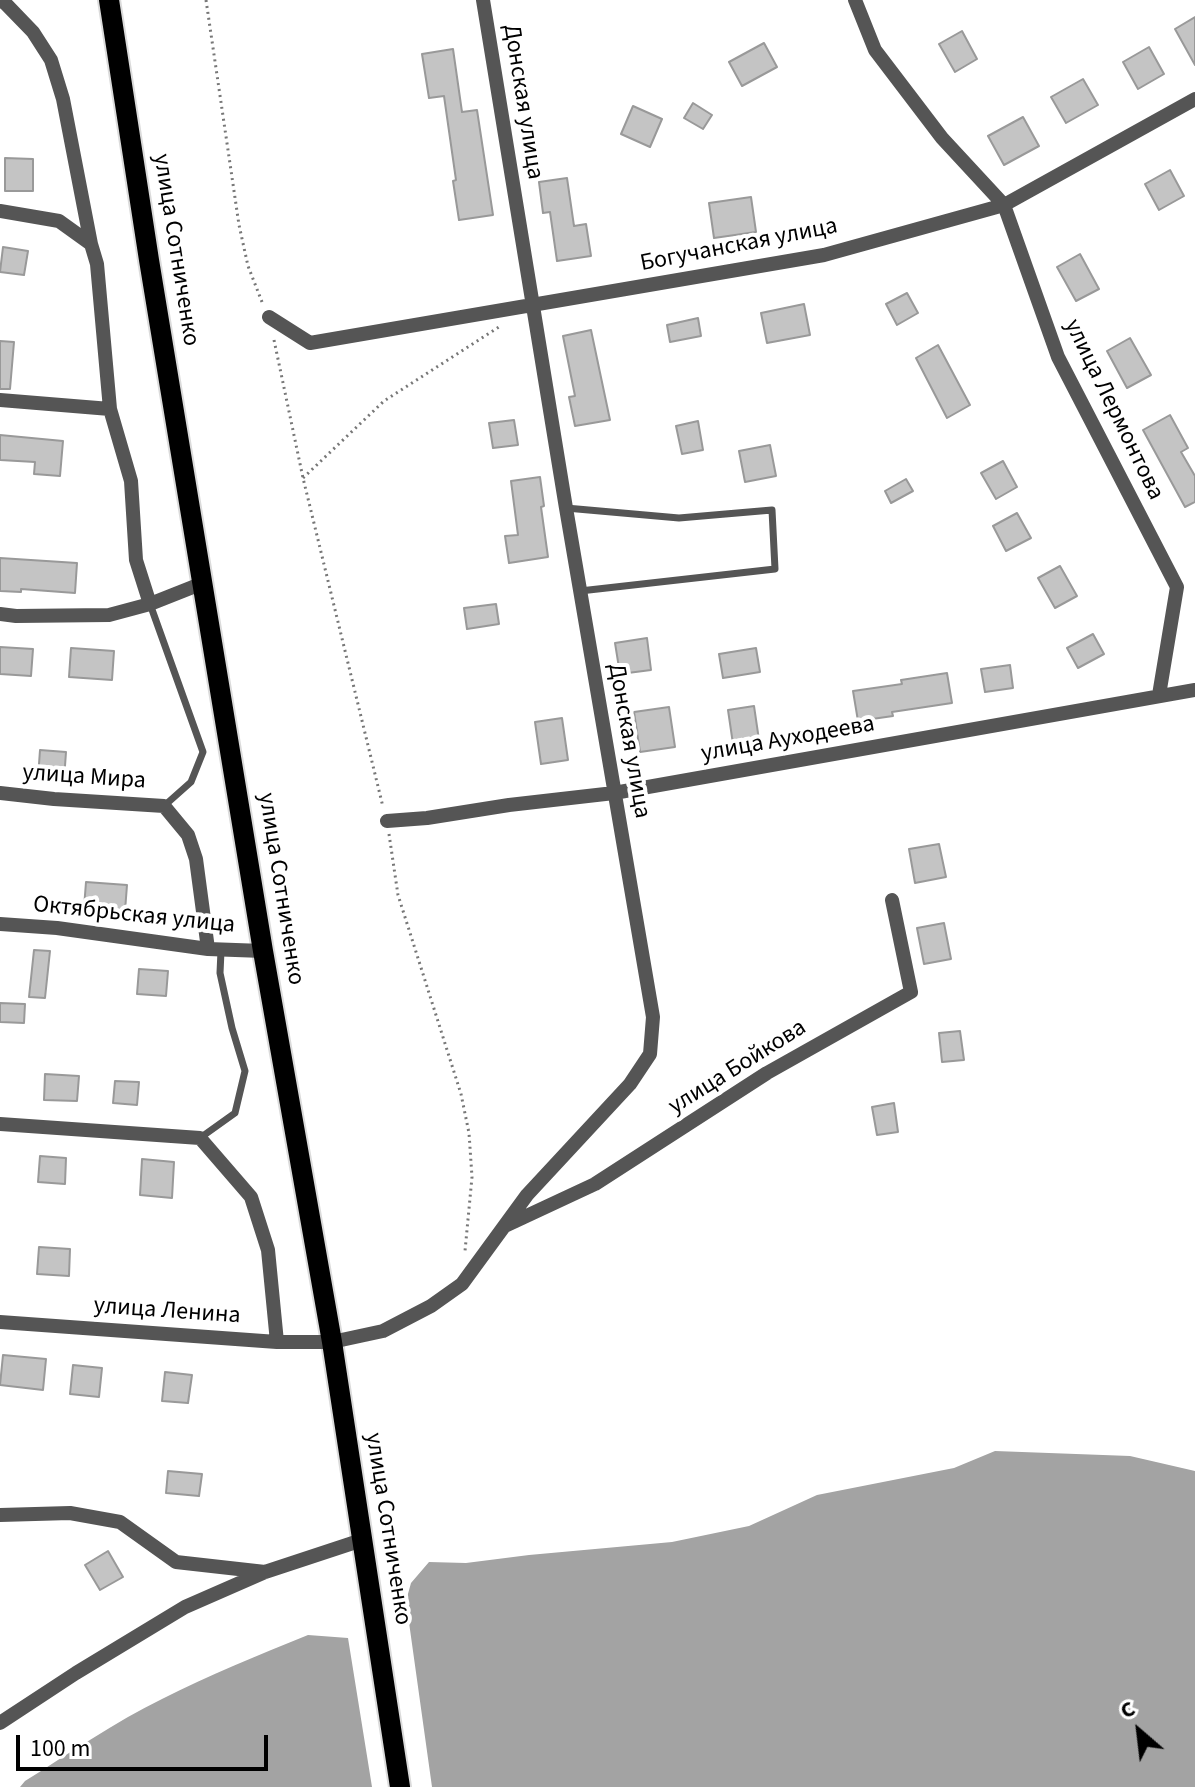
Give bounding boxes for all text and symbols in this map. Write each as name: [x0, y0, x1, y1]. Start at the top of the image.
street label: Донская улица: [496, 22, 548, 182]
street label: улица Сотниченко: [146, 152, 204, 348]
street label: Богучанская улица: [638, 213, 840, 279]
street label: улица Лермонтова: [1057, 315, 1169, 505]
street label: Донская улица: [600, 661, 656, 821]
street label: улица Ауходеева: [699, 711, 877, 769]
street label: улица Мира: [21, 759, 147, 797]
street label: улица Сотниченко: [251, 791, 309, 987]
street label: Октябрьская улица: [32, 891, 236, 941]
street label: улица Бойкова: [664, 1014, 812, 1122]
street label: улица Ленина: [92, 1292, 242, 1332]
street label: улица Сотниченко: [358, 1431, 416, 1627]
north arrow: [1099, 1691, 1179, 1771]
text: С: [1115, 1693, 1141, 1727]
scale bar: [20, 1719, 272, 1769]
text: 100 m: [30, 1731, 90, 1766]

